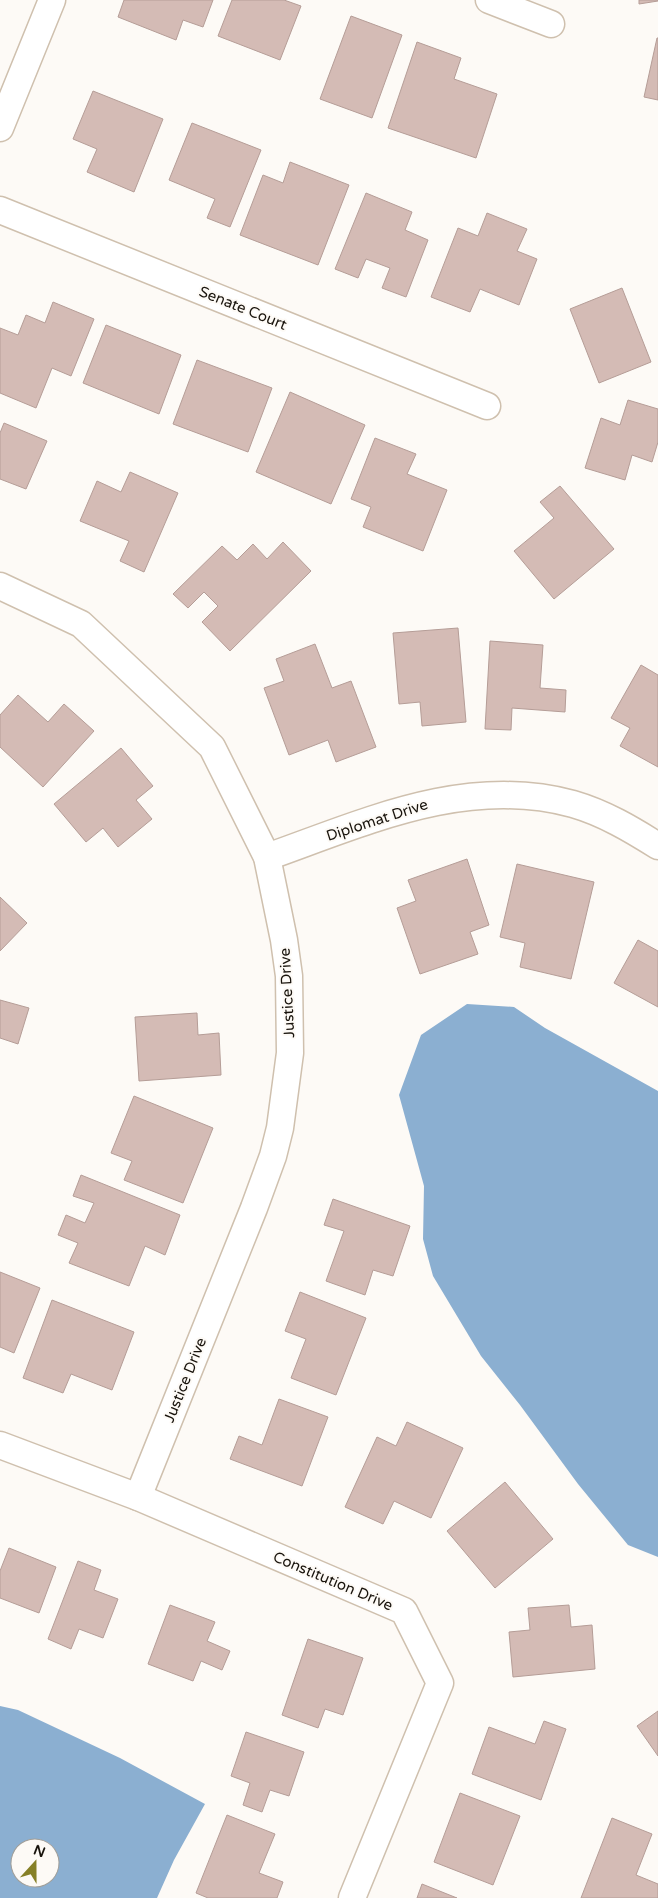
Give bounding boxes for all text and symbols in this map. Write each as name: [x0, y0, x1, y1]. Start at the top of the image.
street label: Senate Court: [196, 282, 290, 334]
street label: Diplomat Drive: [324, 795, 430, 845]
street label: Justice Drive: [276, 948, 298, 1038]
street label: Justice Drive: [160, 1335, 210, 1425]
street label: Constitution Drive: [270, 1548, 396, 1614]
north arrow: [10, 1838, 60, 1888]
text: N: [31, 1841, 48, 1861]

